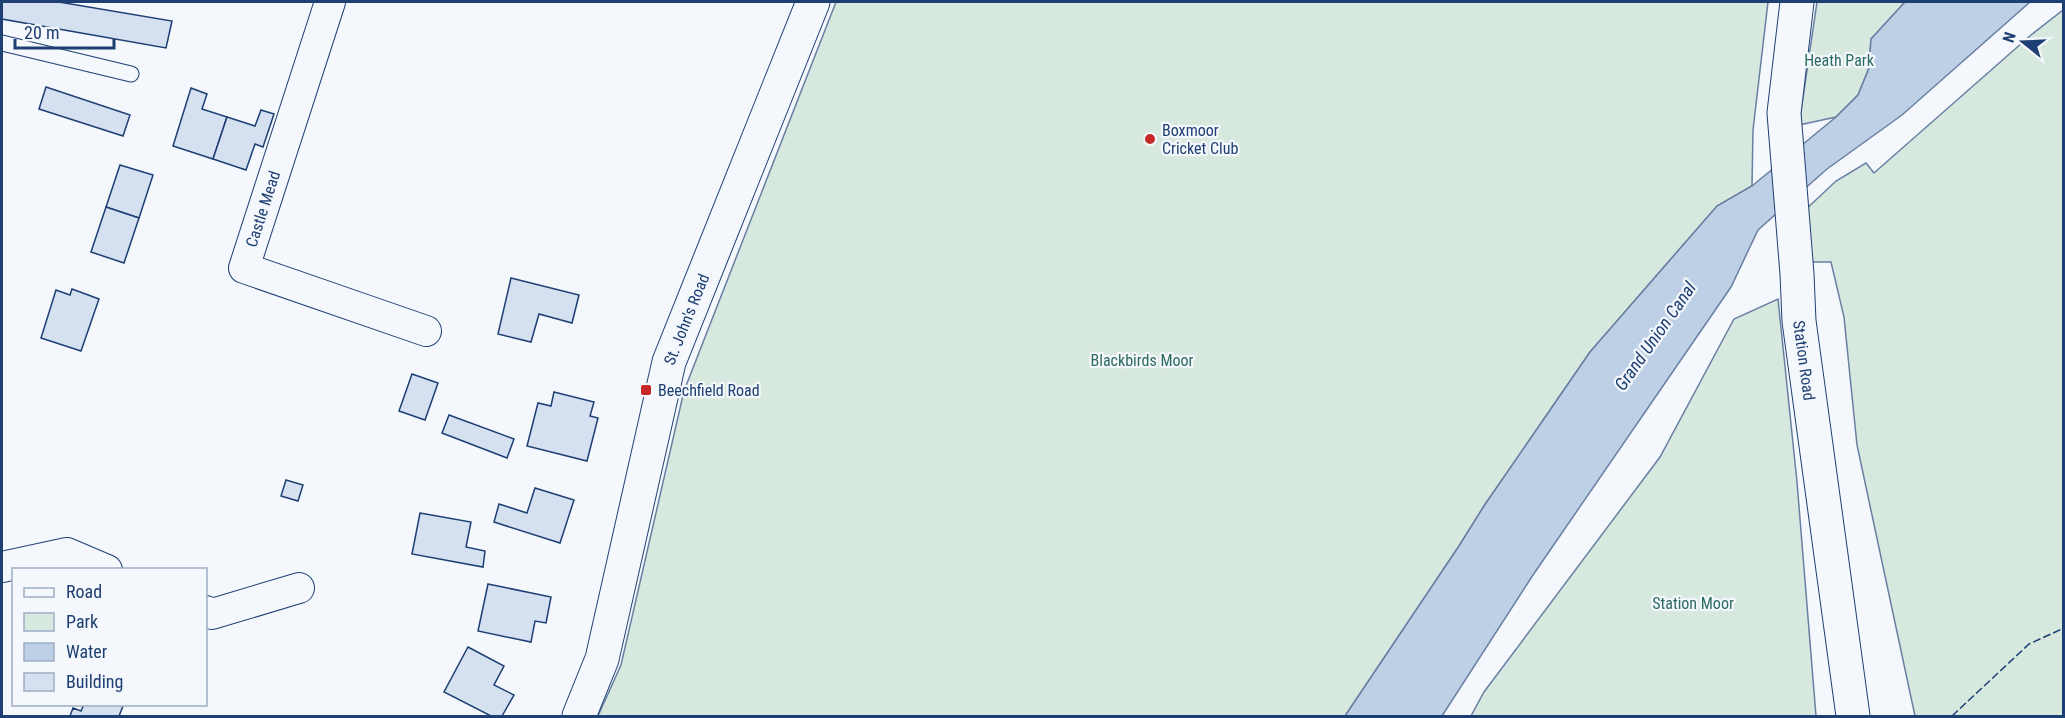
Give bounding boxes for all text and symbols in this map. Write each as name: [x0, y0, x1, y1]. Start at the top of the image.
scale bar: [15, 12, 114, 50]
north arrow: [1993, 12, 2053, 72]
text: 20 m: [24, 22, 59, 43]
text: N: [1999, 30, 2020, 45]
park label: Heath Park: [1804, 51, 1875, 70]
place label: Boxmoor Cricket Club: [1162, 121, 1238, 158]
marker: Boxmoor Cricket Club: [1143, 132, 1157, 146]
street label: Castle Mead: [242, 169, 284, 249]
street label: St. John's Road: [659, 271, 713, 368]
water label: Grand Union Canal: [1610, 277, 1701, 394]
street label: Station Road: [1789, 319, 1819, 402]
park label: Blackbirds Moor: [1091, 351, 1194, 370]
place label: Beechfield Road: [658, 381, 760, 400]
marker: Beechfield Road: [639, 383, 653, 397]
legend: [12, 568, 207, 706]
text: Road: [66, 581, 102, 602]
park label: Station Moor: [1652, 594, 1734, 613]
text: Park: [66, 611, 98, 632]
text: Water: [66, 641, 108, 662]
text: Building: [66, 671, 123, 692]

